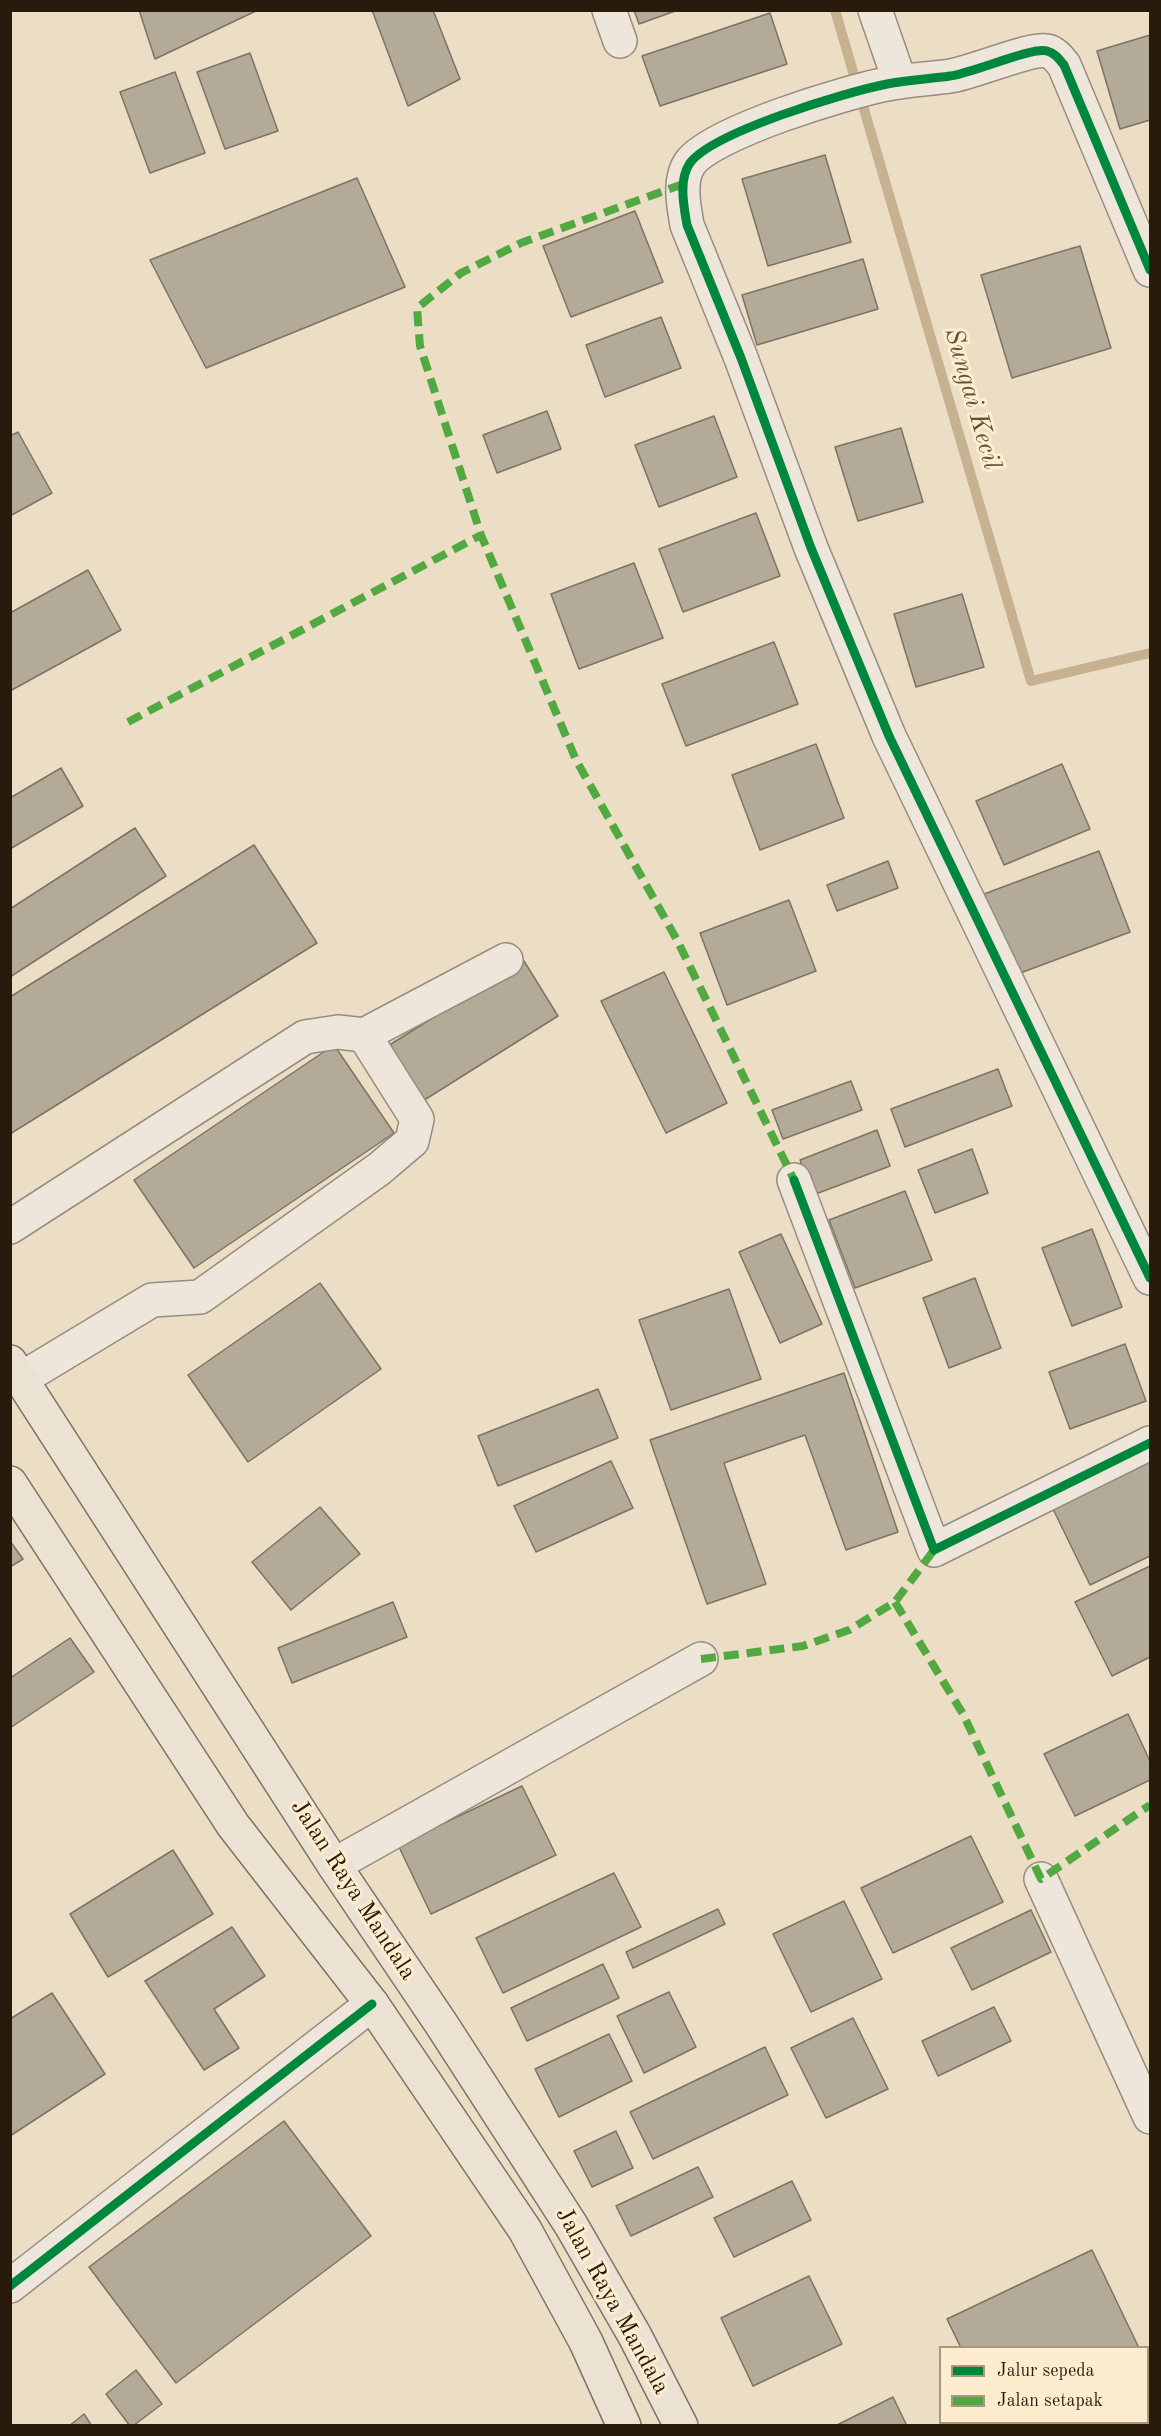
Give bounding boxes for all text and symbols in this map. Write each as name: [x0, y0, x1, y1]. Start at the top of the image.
water label: Sungai Kecil: [937, 325, 1007, 473]
street label: Jalan Raya Mandala: [284, 1794, 422, 1986]
street label: Jalan Raya Mandala: [549, 2202, 675, 2400]
legend: [939, 2346, 1149, 2424]
text: Jalur sepeda: [997, 2362, 1095, 2380]
text: Jalan setapak: [997, 2392, 1103, 2410]

